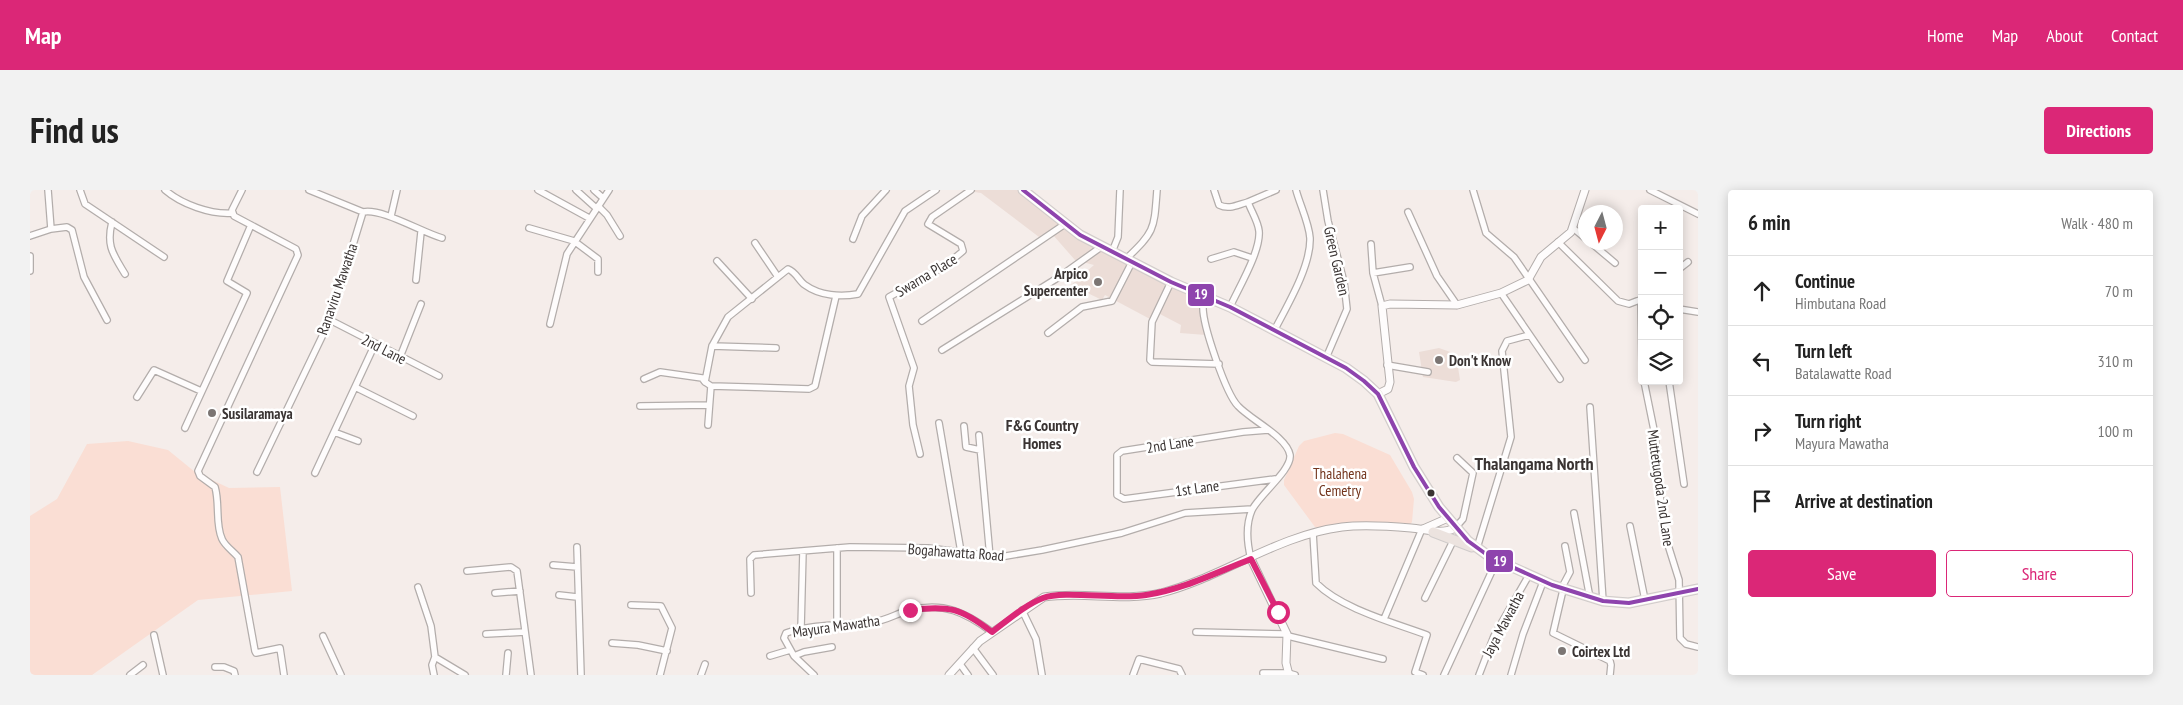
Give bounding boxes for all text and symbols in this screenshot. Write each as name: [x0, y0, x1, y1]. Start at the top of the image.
text: Map: [25, 20, 62, 51]
text: Home: [1927, 24, 1964, 47]
text: Map: [1992, 24, 2018, 47]
text: About: [2046, 24, 2083, 47]
text: Contact: [2111, 24, 2158, 47]
text: Find us: [30, 107, 119, 153]
button: Directions: [2044, 107, 2153, 154]
north arrow: [1578, 205, 1623, 250]
map controls: [1638, 205, 1683, 385]
button: +: [1638, 205, 1683, 250]
text: 6 min: [1748, 209, 1790, 236]
text: Walk · 480 m: [2061, 213, 2133, 233]
street label: Green Garden: [1320, 225, 1354, 297]
street label: Ranaviru Mawatha: [312, 241, 362, 337]
street label: Swarna Place: [892, 249, 960, 301]
button: −: [1638, 250, 1683, 295]
place label: Arpico Supercenter: [1024, 264, 1089, 300]
text: Continue: [1795, 269, 1855, 293]
marker: Arpico Supercenter: [1092, 276, 1104, 288]
icon: ahead: [1748, 277, 1776, 305]
text: 70 m: [2105, 281, 2133, 301]
line badge: 19: [1187, 283, 1215, 307]
text: 19: [1194, 285, 1208, 303]
text: Himbutana Road: [1795, 293, 1886, 313]
button: locate: [1638, 295, 1683, 340]
street label: 2nd Lane: [358, 330, 410, 368]
text: Turn left: [1795, 339, 1852, 363]
button: layers: [1638, 340, 1683, 385]
icon: left: [1748, 347, 1776, 375]
place label: Don't Know: [1449, 351, 1512, 370]
text: 310 m: [2098, 351, 2133, 371]
marker: Don't Know: [1433, 354, 1445, 366]
text: Batalawatte Road: [1795, 363, 1892, 383]
place label: Susilaramaya: [222, 404, 293, 423]
marker: Susilaramaya: [206, 407, 218, 419]
text: Turn right: [1795, 409, 1861, 433]
district label: F&G Country Homes: [1006, 415, 1079, 453]
icon: right: [1748, 417, 1776, 445]
text: 100 m: [2098, 421, 2133, 441]
street label: Muttetugoda 2nd Lane: [1643, 429, 1679, 547]
street label: 2nd Lane: [1145, 431, 1195, 457]
text: Mayura Mawatha: [1795, 433, 1889, 453]
district label: Thalangama North: [1474, 452, 1594, 475]
park label: Thalahena Cemetry: [1313, 464, 1367, 500]
street label: 1st Lane: [1174, 476, 1220, 500]
icon: arrive: [1748, 487, 1776, 515]
unlabelled marker: [1426, 488, 1436, 498]
text: Arrive at destination: [1795, 489, 1933, 513]
street label: Bogahawatta Road: [907, 539, 1005, 565]
line badge: 19: [1485, 549, 1514, 573]
button: Save: [1748, 550, 1936, 597]
button: Share: [1946, 550, 2133, 597]
text: 19: [1493, 552, 1507, 570]
street label: Jaya Mawatha: [1477, 588, 1528, 661]
route end: [899, 599, 922, 622]
route start: [1267, 601, 1290, 624]
street label: Mayura Mawatha: [791, 610, 881, 642]
place label: Coirtex Ltd: [1572, 642, 1630, 661]
marker: Coirtex Ltd: [1556, 645, 1568, 657]

